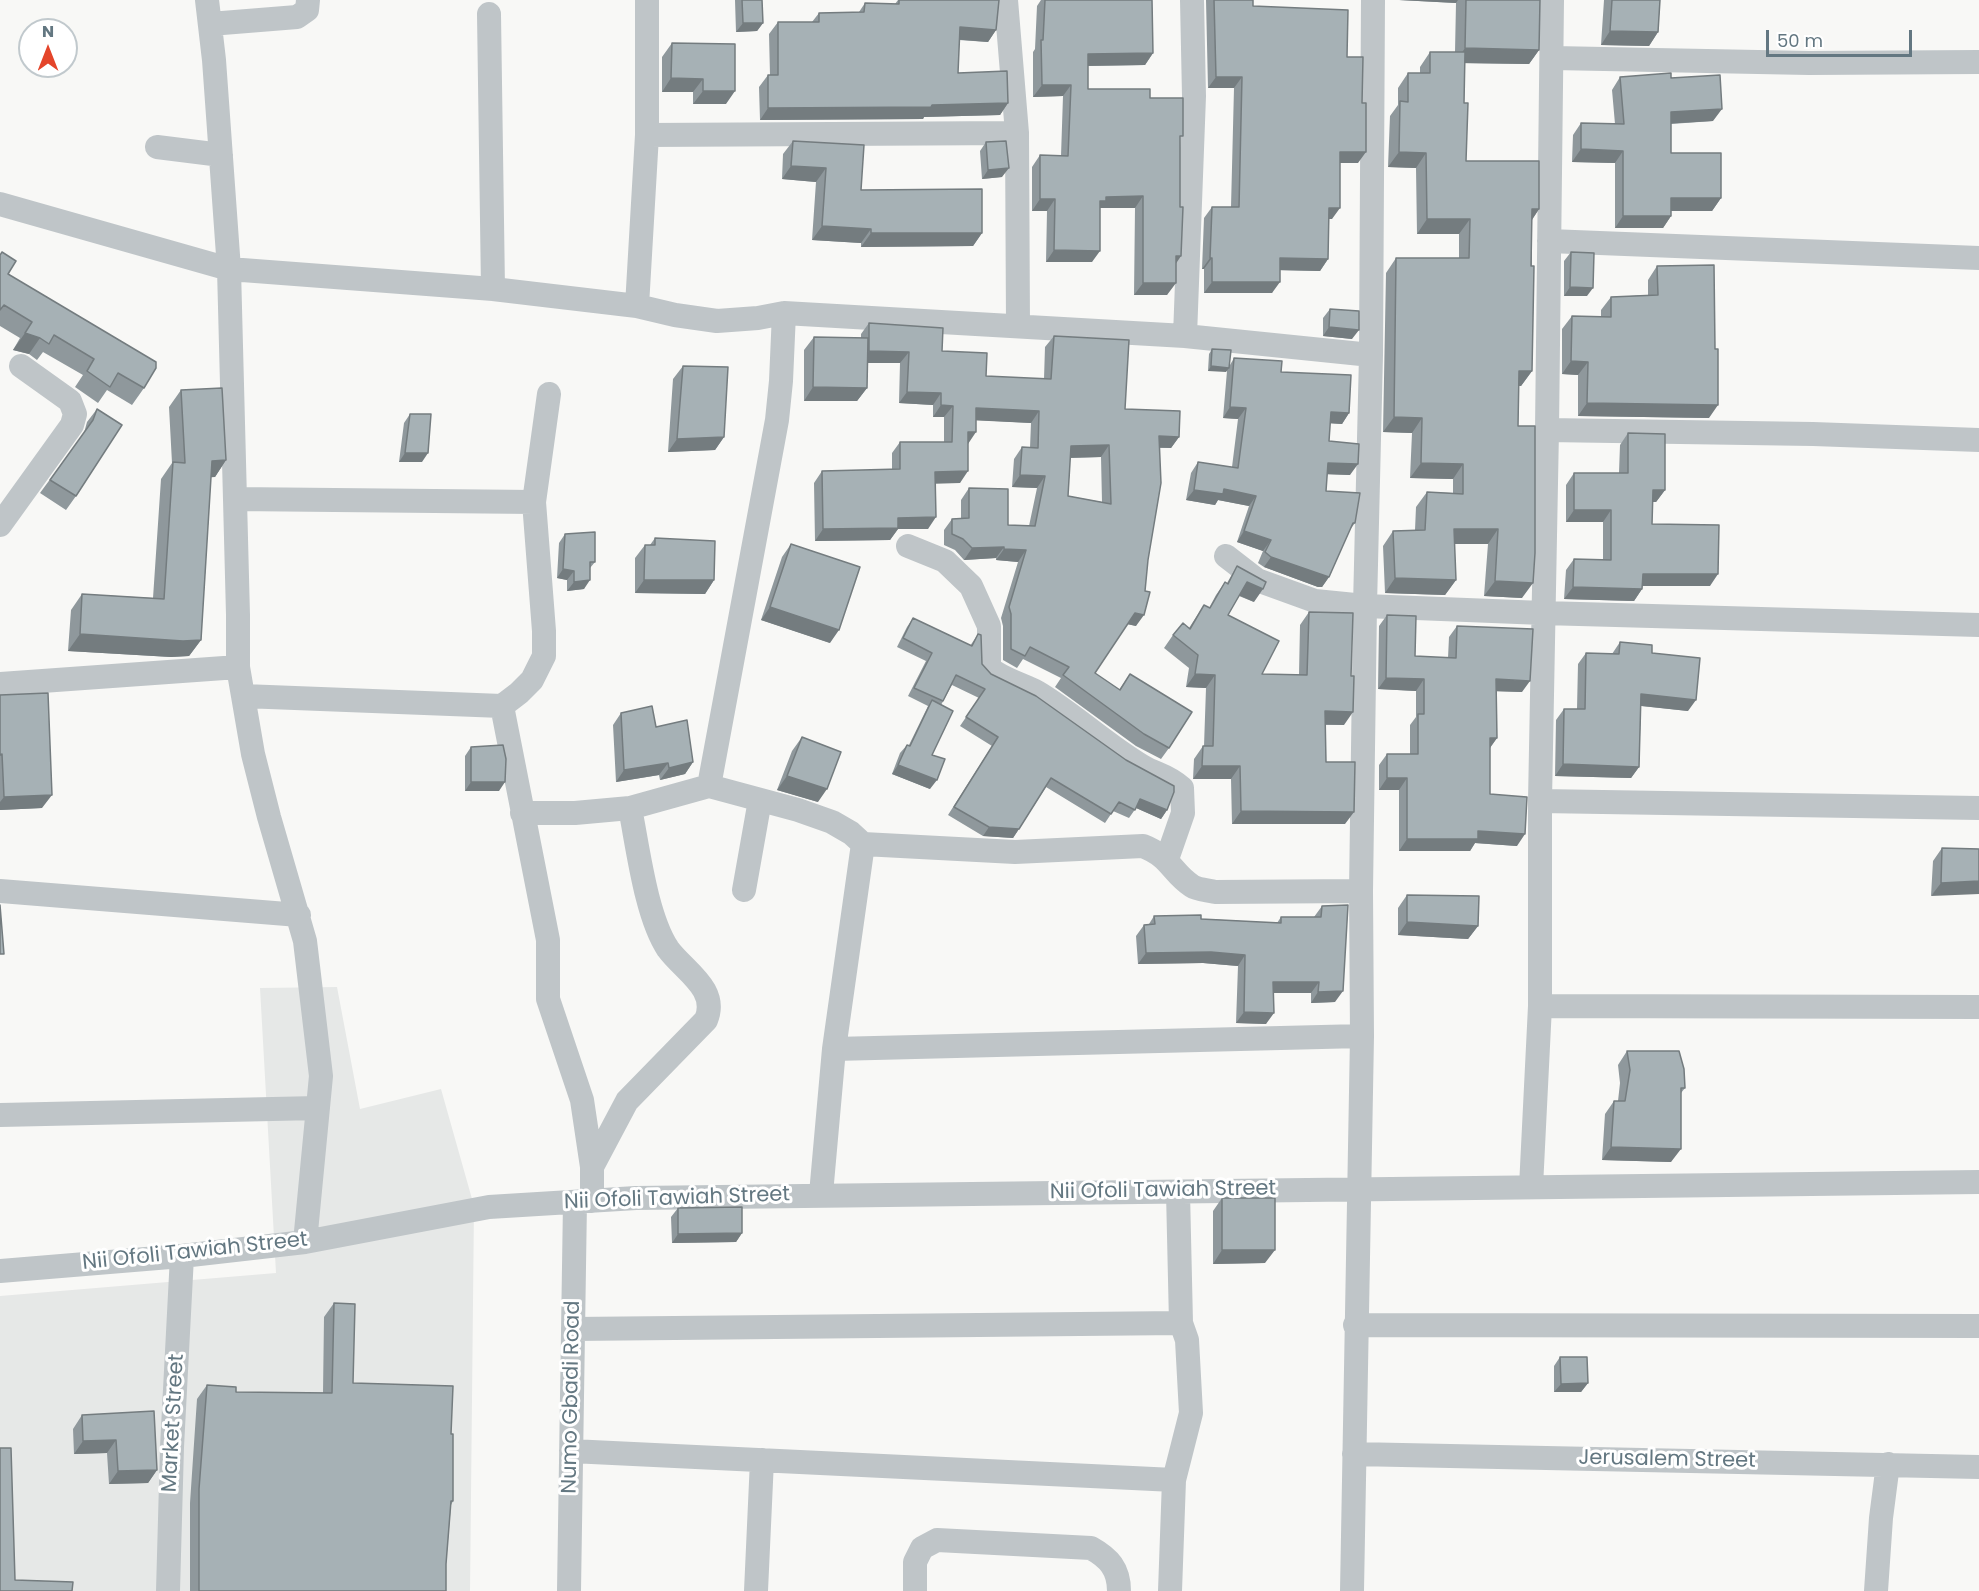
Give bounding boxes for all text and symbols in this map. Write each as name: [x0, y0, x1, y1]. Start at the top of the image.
north arrow: [18, 18, 78, 78]
scale bar: [1769, 18, 1914, 56]
text: N: [42, 20, 54, 43]
text: 50 m: [1777, 28, 1823, 53]
street label: Nii Ofoli Tawiah Street: [1050, 1176, 1276, 1206]
street label: Nii Ofoli Tawiah Street: [564, 1182, 790, 1216]
street label: Nii Ofoli Tawiah Street: [81, 1228, 309, 1276]
street label: Numo Gbadi Road: [558, 1300, 586, 1494]
street label: Market Street: [158, 1353, 190, 1493]
street label: Jerusalem Street: [1578, 1446, 1756, 1474]

